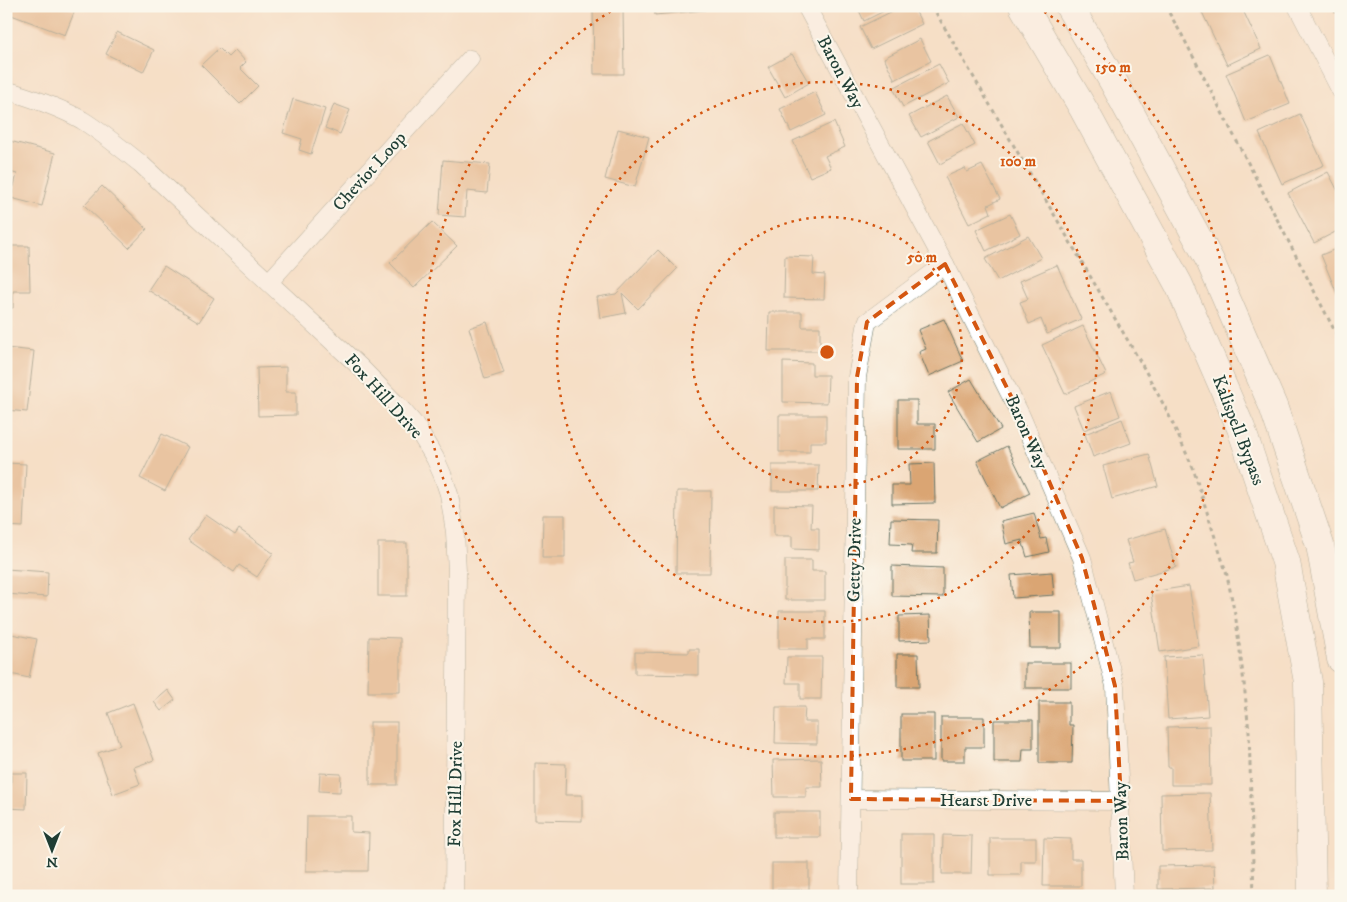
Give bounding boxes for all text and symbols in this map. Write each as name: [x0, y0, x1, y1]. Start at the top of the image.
street label: Baron Way: [812, 32, 869, 113]
text: 150 m: [1095, 58, 1131, 77]
street label: Cheviot Loop: [328, 127, 411, 216]
text: 100 m: [1000, 152, 1037, 171]
text: 50 m: [906, 248, 938, 267]
centre of rings: [818, 343, 836, 361]
street label: Fox Hill Drive: [339, 350, 427, 444]
street label: Kalispell Bypass: [1207, 372, 1269, 489]
street label: Baron Way: [1000, 392, 1052, 473]
street label: Getty Drive: [843, 518, 867, 602]
street label: Fox Hill Drive: [444, 741, 468, 847]
street label: Baron Way: [1110, 781, 1134, 861]
street label: Hearst Drive: [940, 790, 1032, 812]
north arrow: [28, 824, 78, 874]
text: N: [46, 853, 58, 871]

